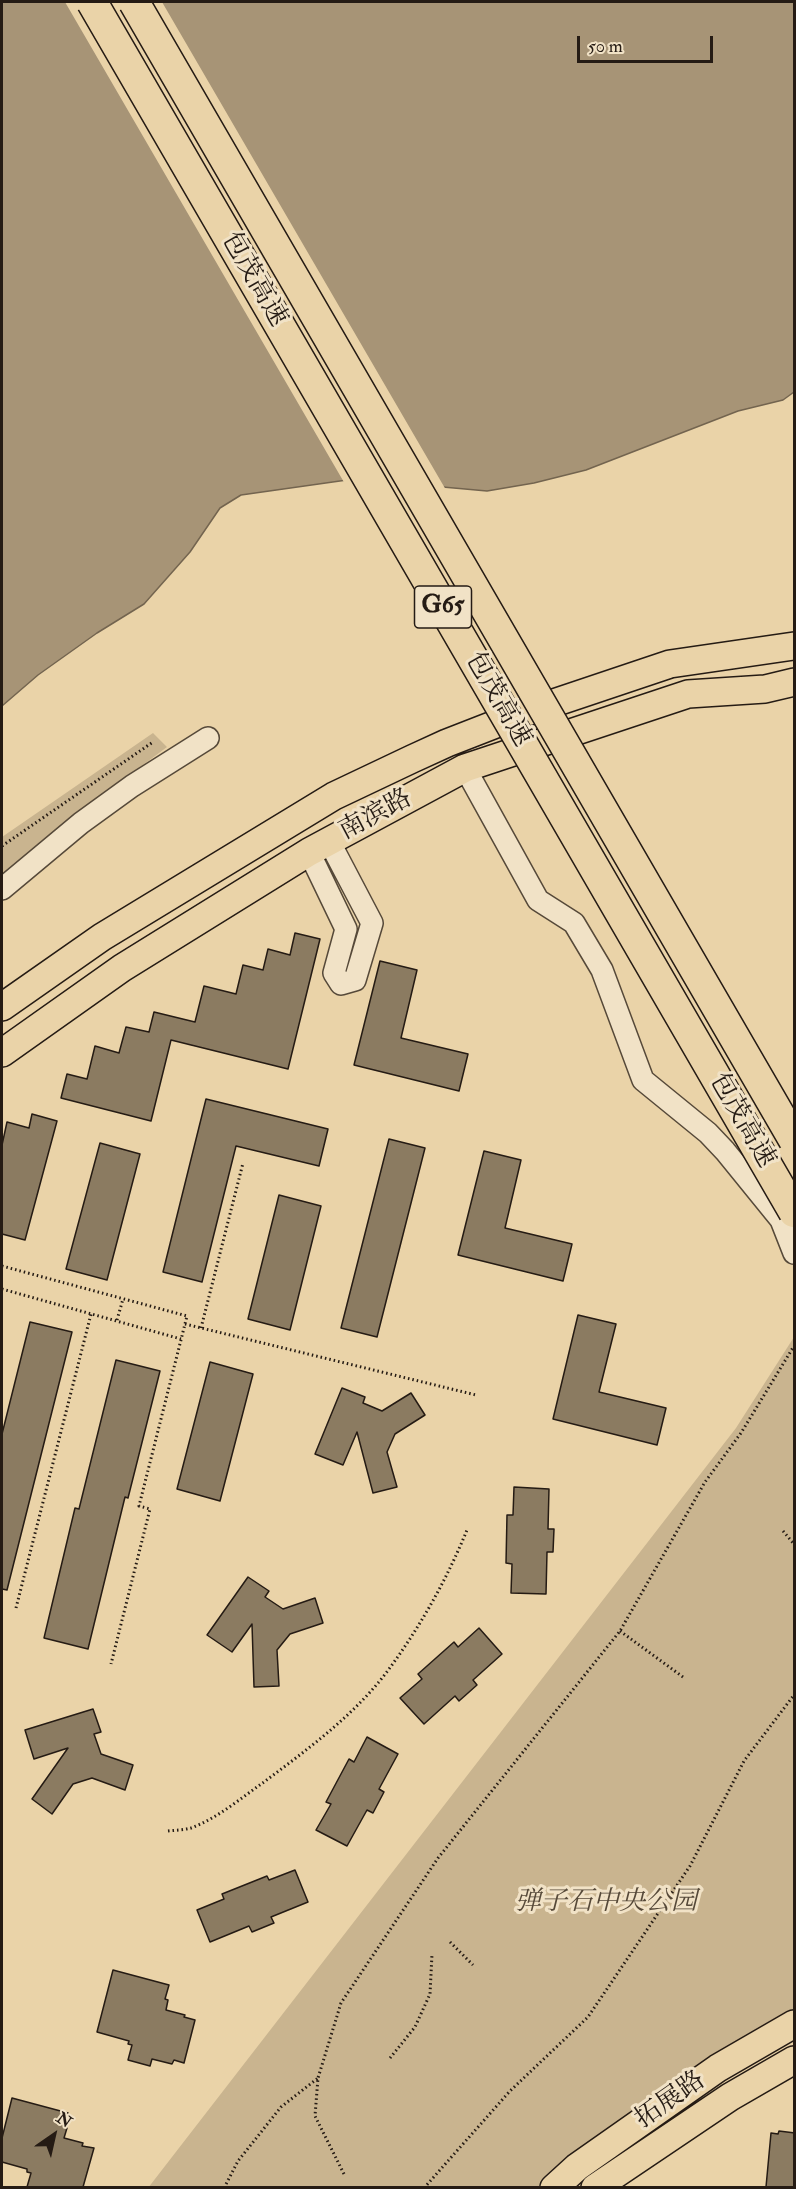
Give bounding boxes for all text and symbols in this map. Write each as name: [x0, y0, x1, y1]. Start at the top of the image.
scale bar: [580, 24, 716, 62]
text: 50 m: [588, 35, 623, 58]
street label: 包茂高速: [213, 227, 293, 333]
road number: G65: [414, 586, 472, 628]
street label: 包茂高速: [457, 647, 537, 753]
street label: 南滨路: [334, 784, 418, 848]
street label: 包茂高速: [701, 1068, 781, 1174]
park label: 弹子石中央公园: [515, 1887, 697, 1919]
street label: 拓展路: [630, 2066, 712, 2136]
north arrow: [24, 2105, 84, 2165]
text: N: [53, 2108, 76, 2132]

